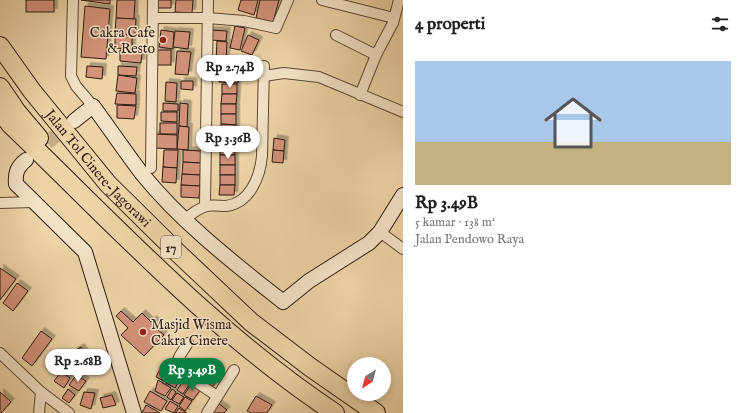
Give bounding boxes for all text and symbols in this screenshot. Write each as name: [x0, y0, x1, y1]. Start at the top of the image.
icon: filters: [709, 13, 731, 35]
text: 4 properti: [415, 14, 485, 35]
place label: Cakra Cafe & Resto: [90, 24, 156, 58]
marker: Cakra Cafe & Resto: [158, 35, 168, 45]
pin: Rp 2.74B: [189, 55, 271, 89]
text: Rp 2.74B: [206, 59, 254, 76]
icon: home: [537, 87, 609, 159]
street label: Jalan Tol Cinere-Jagorawi: [39, 105, 155, 232]
pin: Rp 3.36B: [187, 126, 269, 160]
text: Rp 3.36B: [205, 130, 251, 147]
text: Rp 3.49B: [415, 193, 478, 214]
text: 5 kamar · 138 m²: [415, 214, 495, 231]
text: Jalan Pendowo Raya: [415, 231, 524, 248]
road number: 17: [161, 236, 181, 258]
place label: Masjid Wisma Cakra Cinere: [151, 316, 232, 350]
marker: Masjid Wisma Cakra Cinere: [138, 327, 148, 337]
pin: Rp 2.68B: [37, 349, 119, 383]
text: Rp 2.68B: [54, 353, 102, 370]
north arrow: [347, 357, 391, 401]
map controls: [347, 357, 391, 401]
pin: Rp 3.49B: [151, 358, 233, 392]
text: Rp 3.49B: [168, 362, 216, 379]

